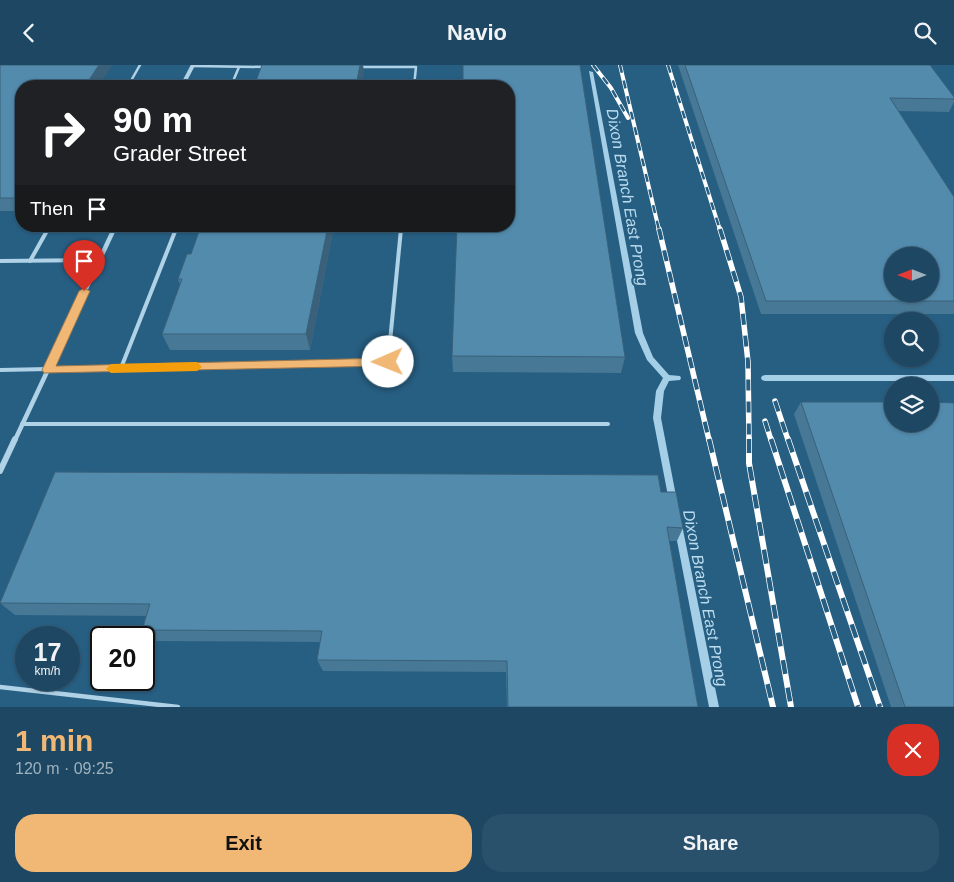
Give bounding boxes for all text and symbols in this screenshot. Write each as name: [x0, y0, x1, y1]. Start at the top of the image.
icon: back: [15, 19, 43, 47]
icon: search: [911, 19, 939, 47]
text: Navio: [447, 20, 507, 45]
icon: right: [30, 100, 95, 165]
text: 90 m: [113, 100, 193, 139]
water label: Dixon Branch East Prong: [604, 107, 651, 287]
text: Grader Street: [113, 141, 246, 166]
icon: arrive: [83, 195, 111, 223]
text: Then: [30, 198, 73, 219]
pin: [63, 240, 105, 291]
icon: arrive: [70, 247, 98, 275]
north arrow: [884, 247, 939, 303]
map controls: [884, 247, 939, 432]
button: search: [884, 312, 939, 367]
position arrow: [361, 335, 413, 387]
button: layers: [884, 377, 939, 432]
water label: Dixon Branch East Prong: [680, 508, 731, 688]
speed limit sign: 20: [90, 626, 155, 691]
text: 17: [34, 638, 61, 666]
text: km/h: [34, 664, 61, 678]
text: 1 min: [15, 724, 93, 757]
button: close: [887, 724, 939, 776]
text: 120 m · 09:25: [15, 760, 114, 777]
button: Exit: [15, 814, 472, 872]
button: Share: [482, 814, 939, 872]

